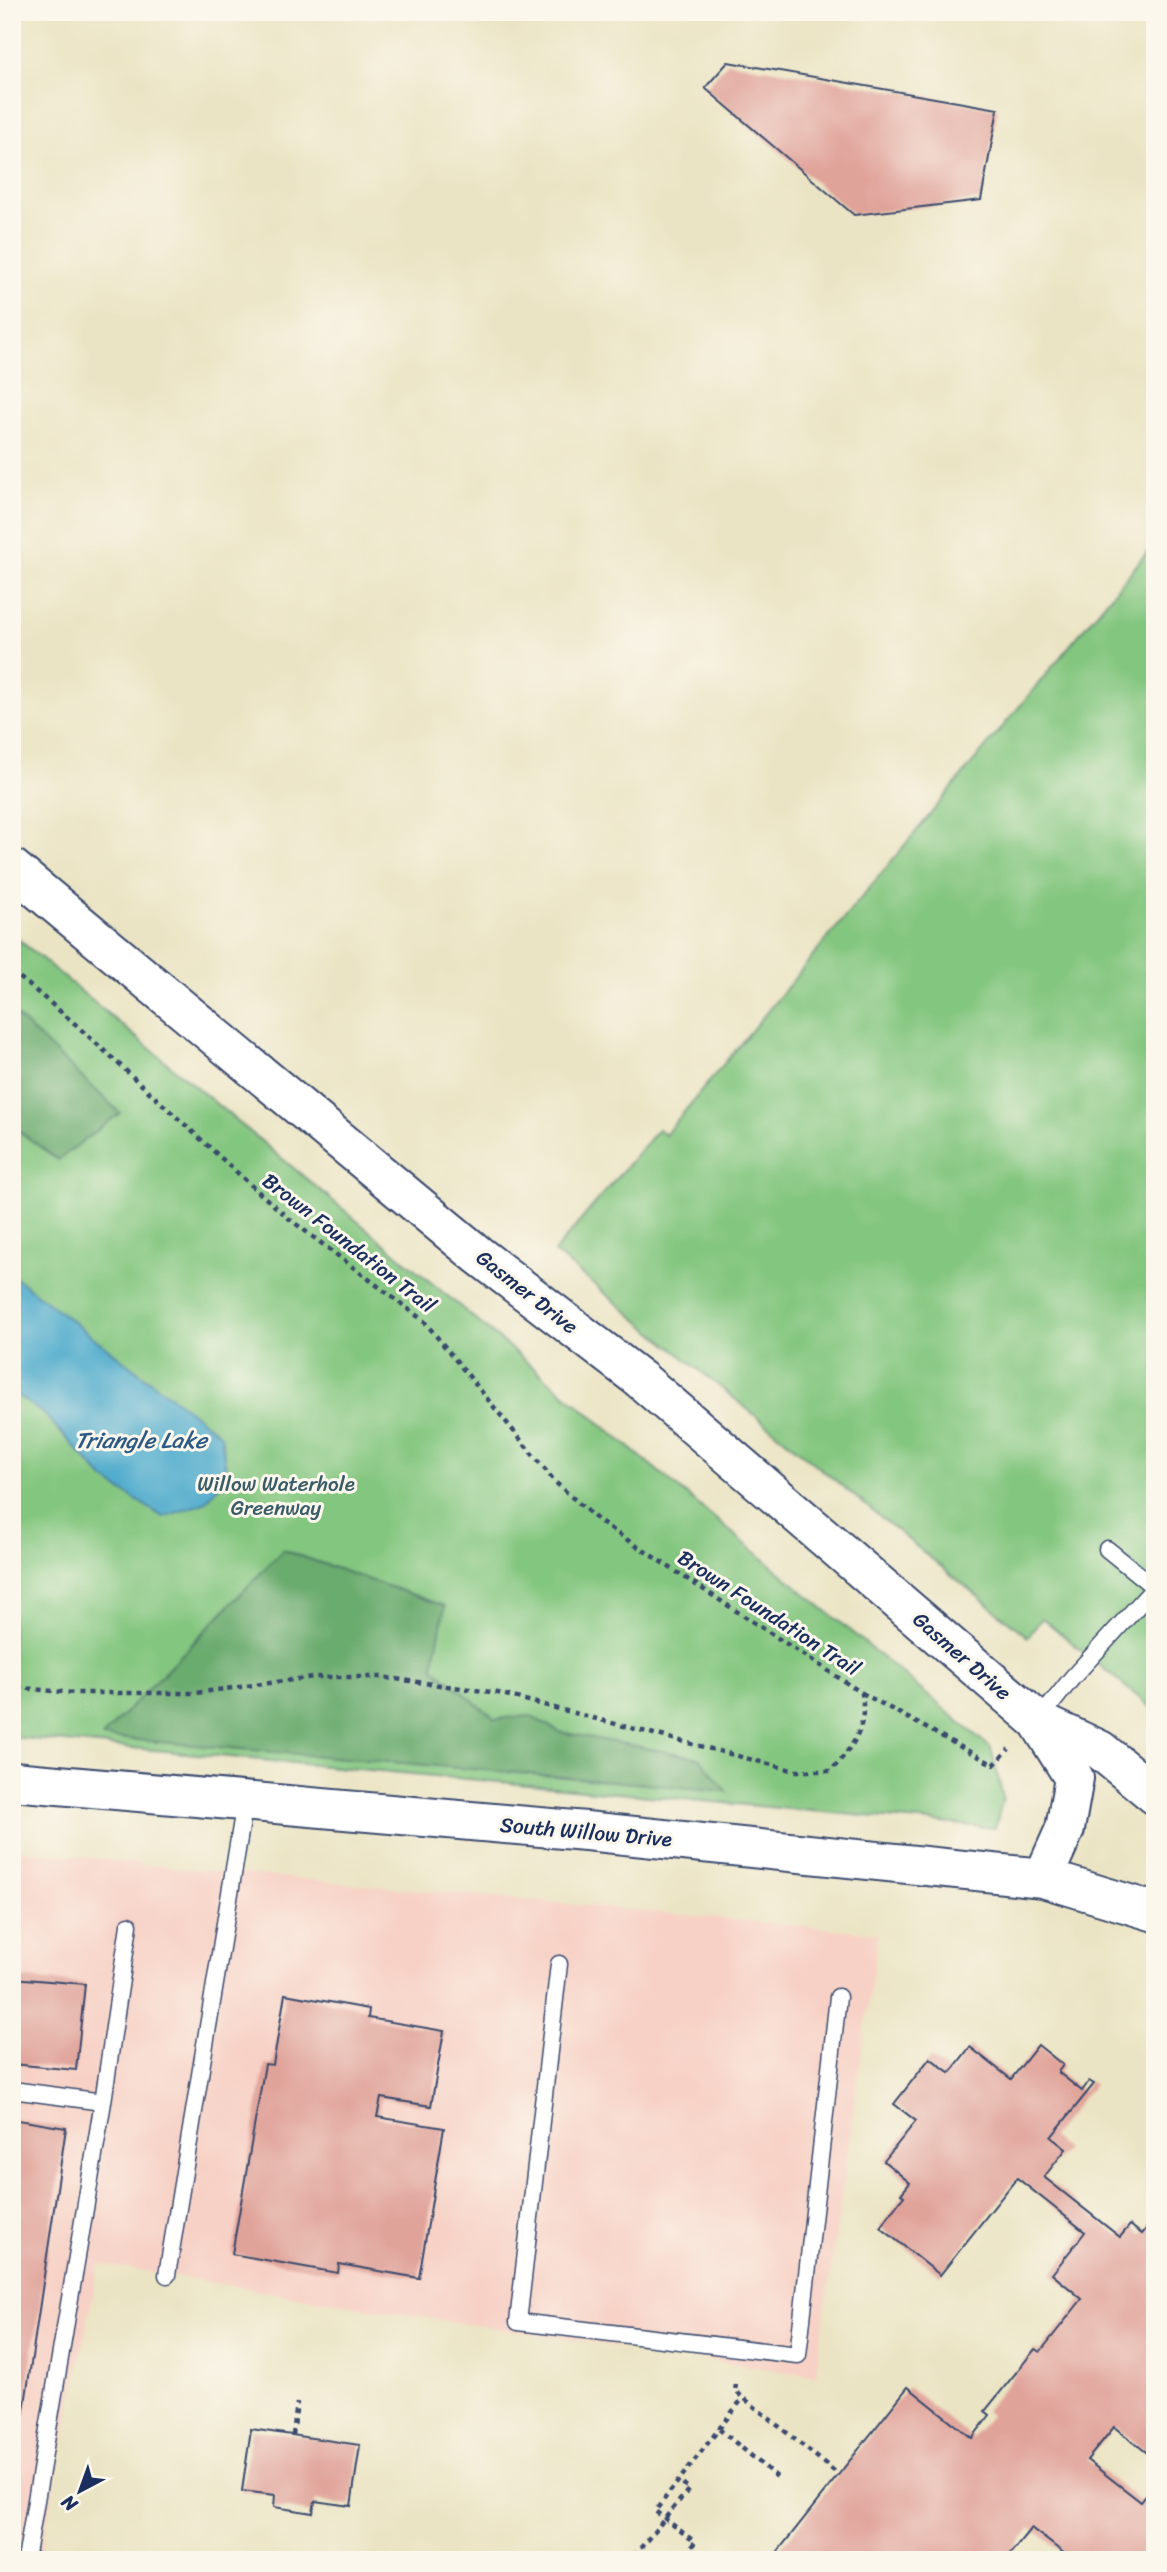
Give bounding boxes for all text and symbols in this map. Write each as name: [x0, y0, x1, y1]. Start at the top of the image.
street label: Brown Foundation Trail: [254, 1163, 445, 1324]
street label: Gasmer Drive: [467, 1240, 587, 1345]
water label: Triangle Lake: [75, 1420, 209, 1461]
park label: Willow Waterhole Greenway: [197, 1465, 355, 1527]
street label: Brown Foundation Trail: [670, 1539, 869, 1687]
street label: Gasmer Drive: [904, 1602, 1021, 1710]
street label: South Willow Drive: [498, 1806, 674, 1858]
north arrow: [46, 2456, 116, 2526]
text: N: [53, 2486, 86, 2521]

